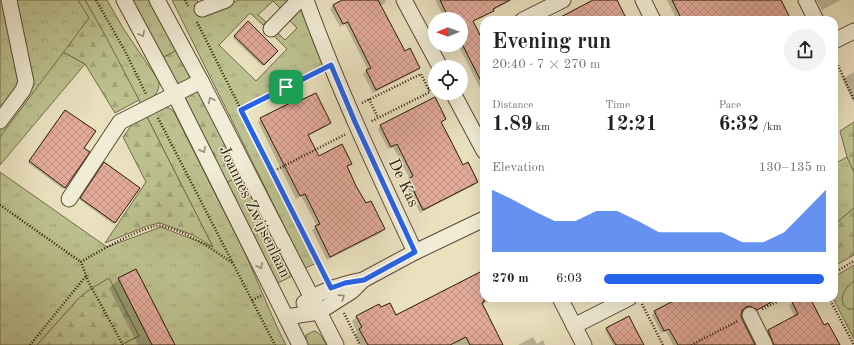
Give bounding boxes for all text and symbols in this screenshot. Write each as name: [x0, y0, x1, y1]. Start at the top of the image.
north arrow: [428, 12, 468, 52]
map controls: [428, 12, 468, 100]
button: share: [784, 29, 826, 71]
one-way arrow: [138, 30, 145, 37]
text: Evening run: [492, 31, 611, 53]
text: 20:40 · 7 × 270 m: [492, 58, 600, 71]
button: locate: [428, 60, 468, 100]
pin: [269, 70, 303, 104]
icon: arrive: [275, 76, 297, 98]
one-way arrow: [208, 97, 215, 105]
text: Distance: [492, 100, 533, 111]
text: Time: [605, 100, 630, 111]
text: Pace: [719, 100, 741, 111]
text: 1.89: [492, 115, 532, 135]
text: 12:21: [605, 115, 657, 135]
text: 6:32: [719, 115, 759, 135]
text: km: [532, 122, 550, 133]
text: /km: [759, 122, 782, 133]
street label: Joannes Zwijsenlaan: [215, 144, 293, 281]
one-way arrow: [198, 145, 206, 153]
street label: De Kas: [385, 156, 421, 210]
text: Elevation: [492, 161, 545, 174]
text: 130–135 m: [759, 161, 826, 174]
one-way arrow: [255, 262, 263, 269]
text: 270 m: [492, 272, 529, 285]
text: 6:03: [556, 272, 582, 285]
one-way arrow: [338, 295, 345, 302]

